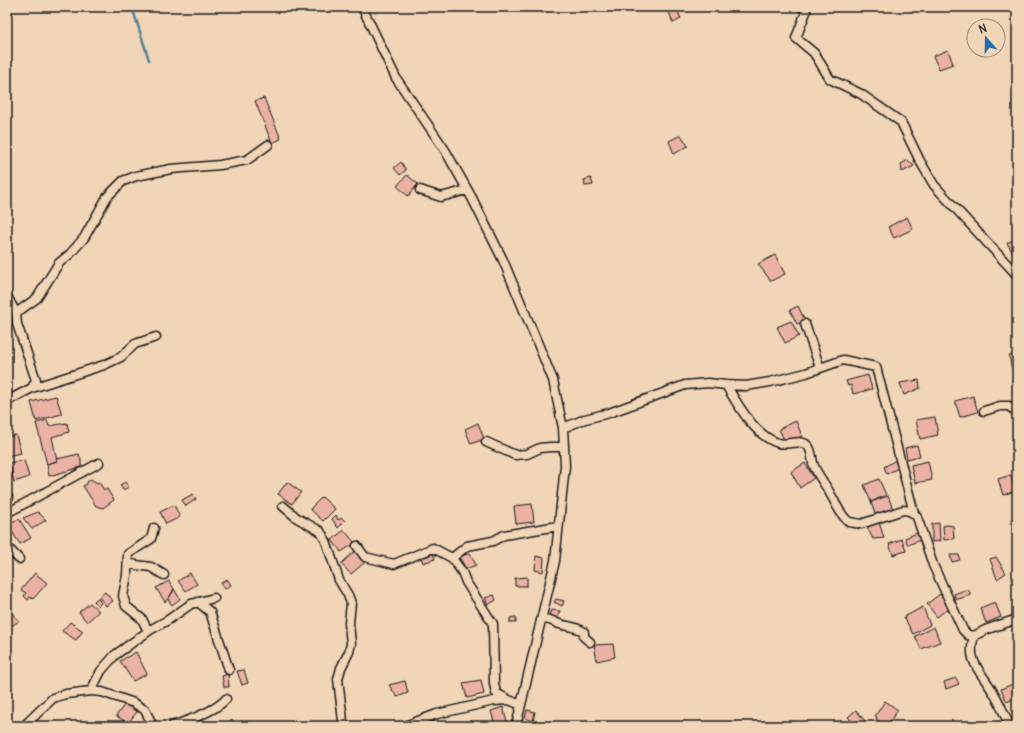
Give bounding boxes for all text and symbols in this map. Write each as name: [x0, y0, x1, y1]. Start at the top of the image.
north arrow: [966, 18, 1006, 58]
text: N: [977, 21, 989, 36]

